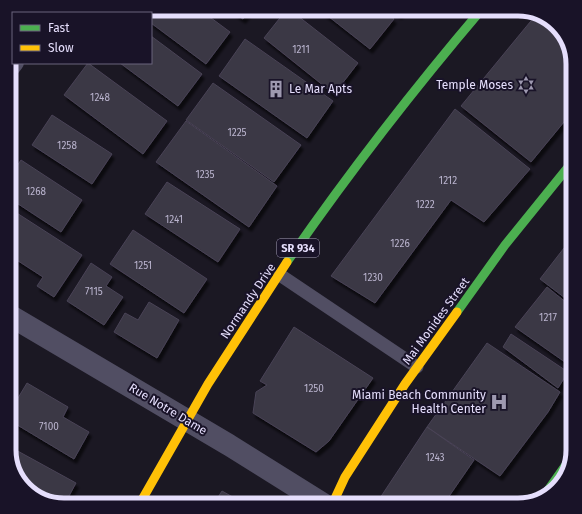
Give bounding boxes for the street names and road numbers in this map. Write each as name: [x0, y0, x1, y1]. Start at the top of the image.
road number: SR 934: [277, 239, 319, 257]
street label: Normandy Drive: [218, 261, 278, 341]
street label: Mai Monides Street: [400, 274, 473, 367]
street label: Rue Notre Dame: [126, 380, 210, 438]

